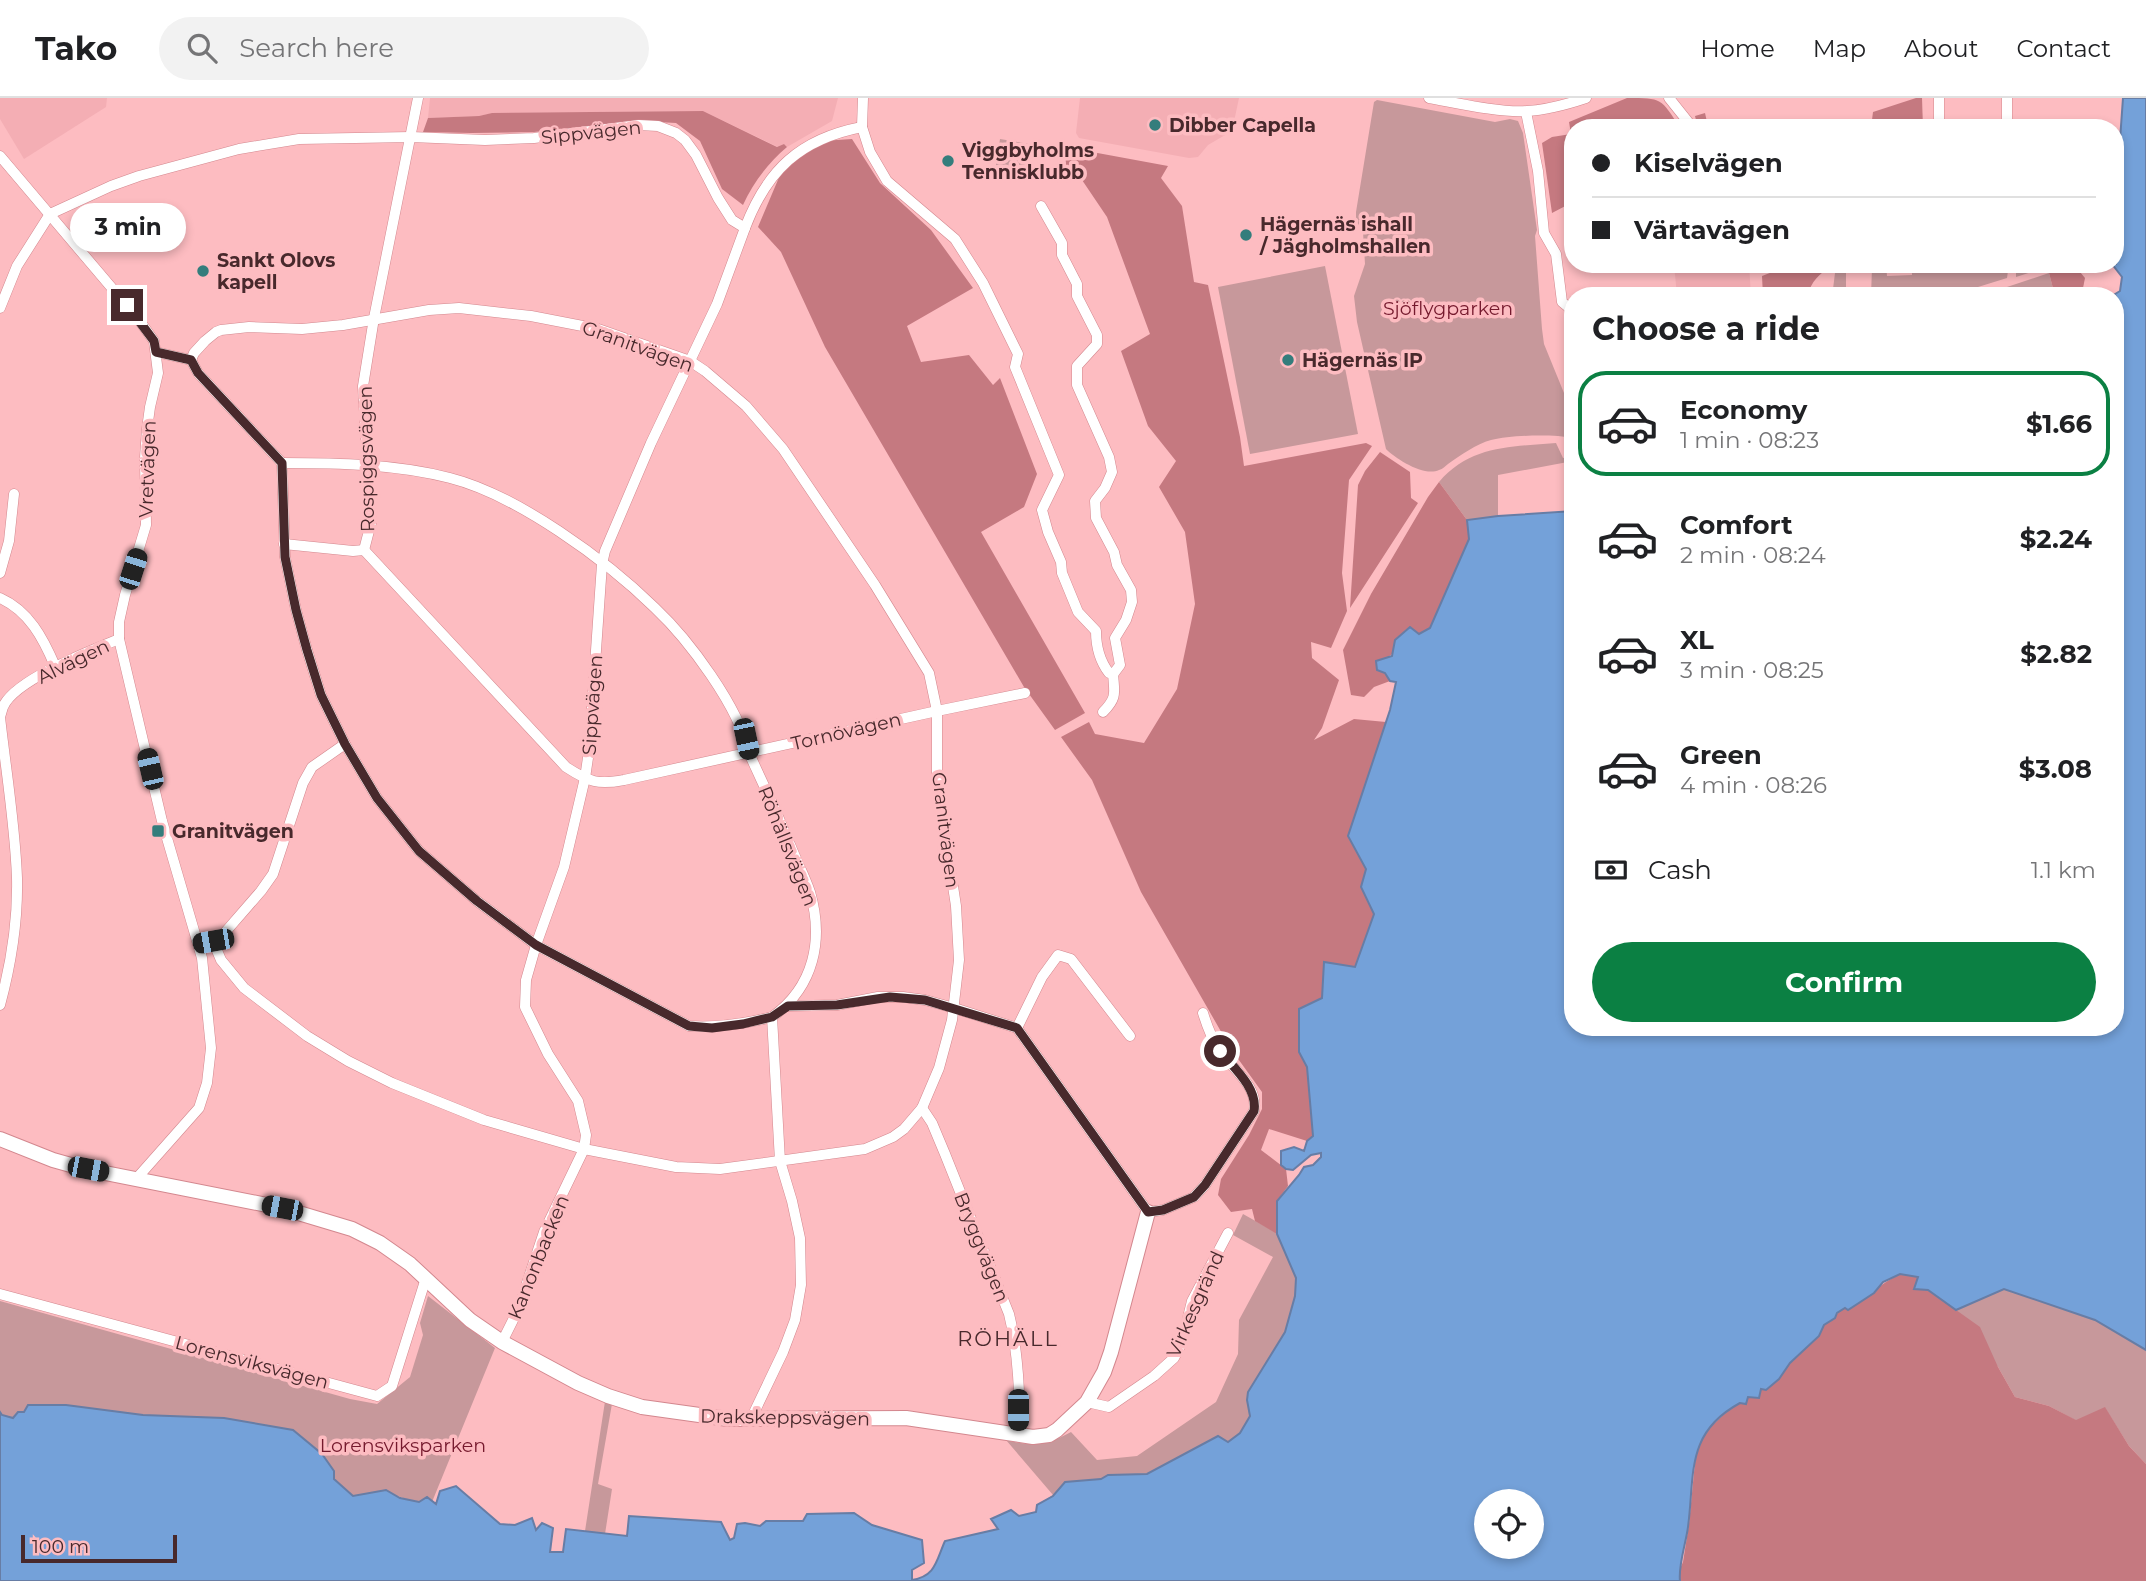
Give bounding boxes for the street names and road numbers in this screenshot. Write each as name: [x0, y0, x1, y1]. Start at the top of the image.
street label: Sippvägen: [540, 116, 642, 149]
street label: Granitvägen: [579, 316, 697, 377]
street label: Rospiggsvägen: [354, 386, 379, 532]
street label: Vretvägen: [134, 420, 161, 518]
street label: Alvägen: [33, 634, 113, 689]
street label: Sippvägen: [578, 654, 607, 756]
street label: Tornövägen: [789, 708, 903, 755]
street label: Granitvägen: [927, 771, 964, 889]
street label: Röhällsvägen: [753, 783, 822, 910]
street label: Bryggvägen: [949, 1189, 1014, 1305]
street label: Kanonbacken: [503, 1192, 574, 1323]
street label: Virkesgränd: [1162, 1247, 1229, 1361]
street label: Lorensviksvägen: [173, 1331, 331, 1394]
street label: Drakskeppsvägen: [700, 1405, 870, 1430]

